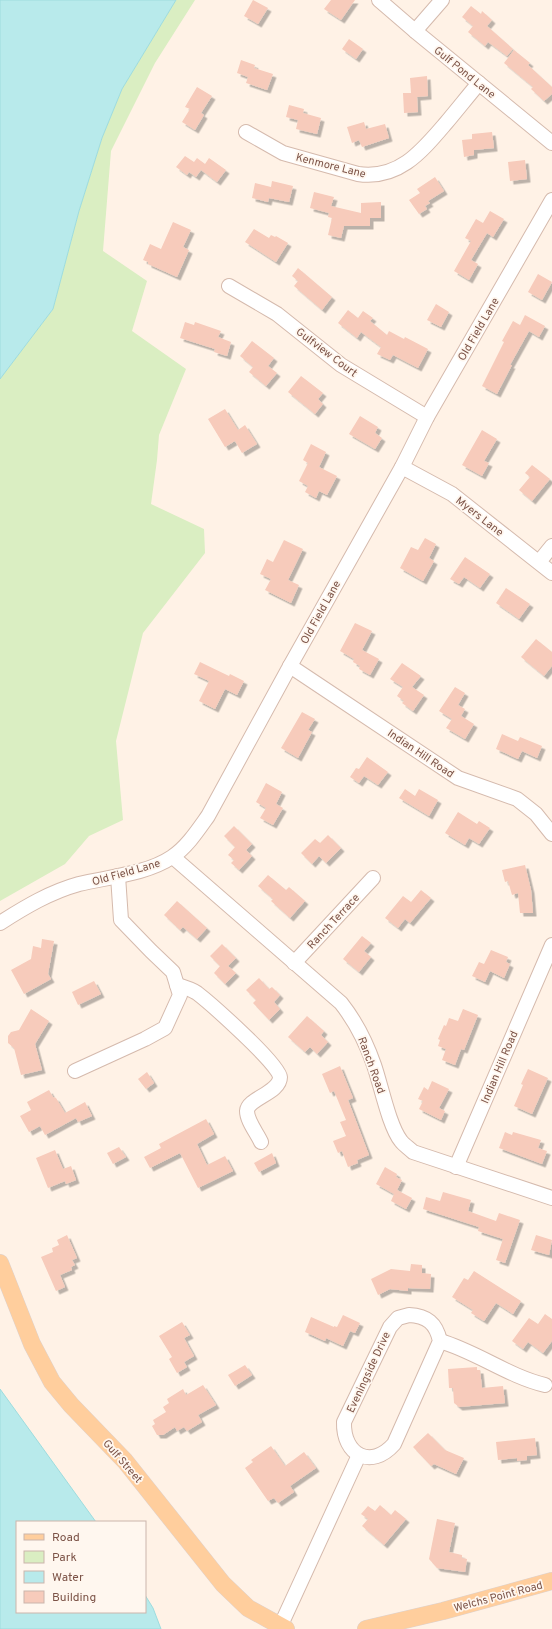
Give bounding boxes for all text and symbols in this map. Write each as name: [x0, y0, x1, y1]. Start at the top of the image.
street label: Gulf Pond Lane: [431, 44, 498, 102]
street label: Kenmore Lane: [294, 150, 367, 181]
street label: Old Field Lane: [455, 295, 503, 364]
street label: Gulfview Court: [293, 325, 360, 380]
street label: Myers Lane: [453, 494, 506, 540]
street label: Old Field Lane: [298, 578, 344, 647]
street label: Indian Hill Road: [384, 726, 456, 781]
street label: Old Field Lane: [90, 856, 162, 889]
street label: Ranch Terrace: [305, 891, 363, 952]
street label: Indian Hill Road: [478, 1029, 521, 1106]
street label: Ranch Road: [354, 1035, 388, 1096]
street label: Eveningside Drive: [344, 1330, 394, 1415]
street label: Gulf Street: [100, 1437, 145, 1486]
legend: [16, 1521, 146, 1613]
text: Road: [52, 1530, 80, 1546]
text: Park: [52, 1550, 77, 1566]
text: Water: [52, 1570, 84, 1586]
street label: Welchs Point Road: [452, 1578, 544, 1616]
text: Building: [52, 1590, 96, 1606]

